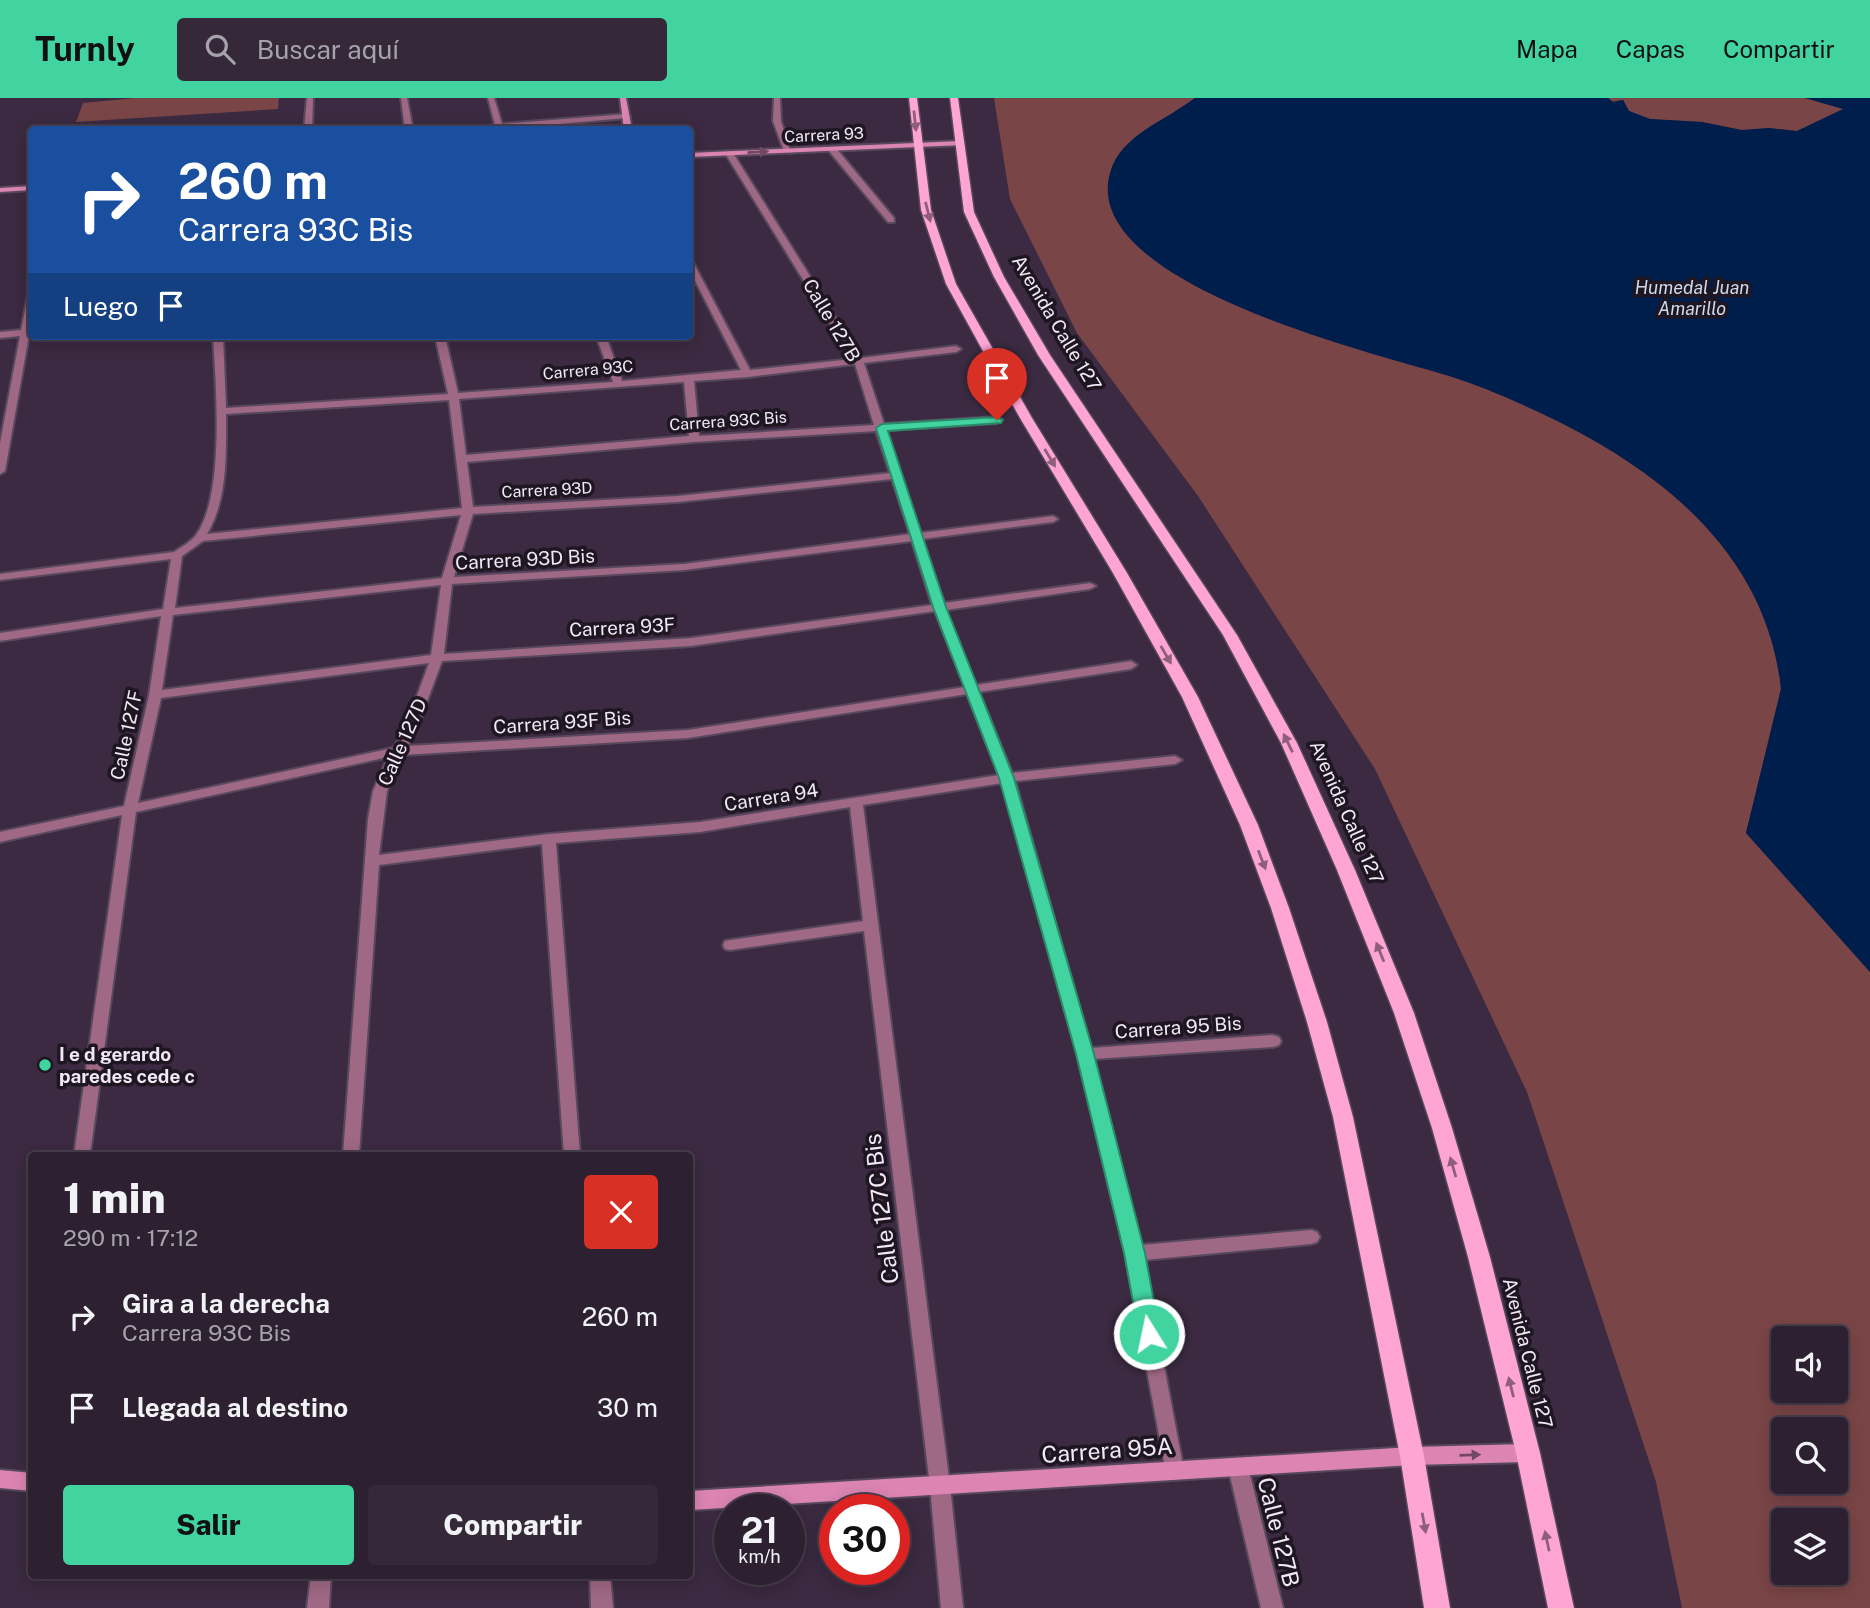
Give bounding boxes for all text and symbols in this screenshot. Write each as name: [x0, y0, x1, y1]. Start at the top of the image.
search box: [177, 18, 667, 81]
text: Turnly: [35, 30, 135, 68]
icon: search: [201, 30, 239, 68]
text: Buscar aquí: [257, 34, 399, 65]
text: Mapa: [1516, 35, 1578, 63]
text: Capas: [1616, 35, 1685, 63]
text: Compartir: [1723, 35, 1835, 63]
one-way arrow: [910, 111, 921, 133]
street label: Carrera 93: [784, 123, 864, 147]
one-way arrow: [747, 147, 769, 158]
text: 260 m: [178, 152, 328, 210]
icon: right: [63, 154, 154, 245]
one-way arrow: [923, 201, 934, 223]
text: Carrera 93C Bis: [178, 211, 413, 248]
street label: Avenida Calle 127: [1008, 251, 1106, 395]
street label: Calle 127B: [799, 275, 865, 365]
water label: Humedal Juan Amarillo: [1635, 277, 1749, 319]
icon: arrive: [152, 287, 190, 325]
text: Luego: [63, 291, 138, 322]
pin: [967, 348, 1027, 420]
street label: Carrera 93C: [542, 357, 634, 383]
icon: arrive: [978, 359, 1016, 397]
street label: Carrera 93C Bis: [669, 407, 787, 435]
one-way arrow: [1044, 449, 1057, 468]
street label: Carrera 93D: [501, 478, 593, 502]
street label: Carrera 93D Bis: [455, 544, 595, 574]
street label: Carrera 93F: [568, 613, 676, 641]
one-way arrow: [1160, 645, 1172, 664]
street label: Calle 127F: [106, 688, 146, 782]
street label: Calle 127D: [373, 695, 431, 789]
street label: Carrera 93F Bis: [492, 706, 632, 738]
one-way arrow: [1283, 733, 1294, 753]
street label: Avenida Calle 127: [1306, 737, 1388, 887]
street label: Carrera 94: [722, 779, 820, 815]
one-way arrow: [1257, 850, 1268, 871]
one-way arrow: [1374, 941, 1385, 962]
street label: Carrera 95 Bis: [1114, 1012, 1242, 1042]
place label: I e d gerardo paredes cede c: [59, 1043, 195, 1087]
marker: I e d gerardo paredes cede c: [37, 1057, 53, 1073]
street label: Calle 127C Bis: [858, 1132, 904, 1286]
one-way arrow: [1447, 1156, 1457, 1177]
text: 1 min: [63, 1173, 166, 1222]
button: close: [584, 1175, 658, 1249]
text: 290 m · 17:12: [63, 1224, 198, 1251]
street label: Avenida Calle 127: [1499, 1275, 1557, 1431]
text: Gira a la derecha: [122, 1288, 330, 1319]
position arrow: [1112, 1297, 1186, 1371]
icon: right: [63, 1298, 101, 1336]
text: 260 m: [582, 1301, 658, 1332]
text: Carrera 93C Bis: [122, 1319, 291, 1346]
map controls: [1771, 1326, 1848, 1585]
button: sound: [1771, 1326, 1848, 1403]
one-way arrow: [1505, 1376, 1516, 1398]
icon: arrive: [63, 1389, 101, 1427]
text: Llegada al destino: [122, 1392, 348, 1423]
text: 30 m: [597, 1392, 658, 1423]
button: search: [1771, 1417, 1848, 1494]
street label: Carrera 95A: [1040, 1432, 1174, 1468]
one-way arrow: [1459, 1449, 1481, 1460]
street label: Calle 127B: [1252, 1474, 1306, 1590]
button: Salir: [63, 1485, 354, 1565]
button: Compartir: [368, 1485, 658, 1565]
speed limit sign: 30: [819, 1494, 910, 1585]
button: layers: [1771, 1508, 1848, 1585]
text: 21: [741, 1510, 778, 1551]
one-way arrow: [1419, 1513, 1430, 1535]
one-way arrow: [1542, 1530, 1553, 1552]
text: km/h: [738, 1546, 781, 1567]

